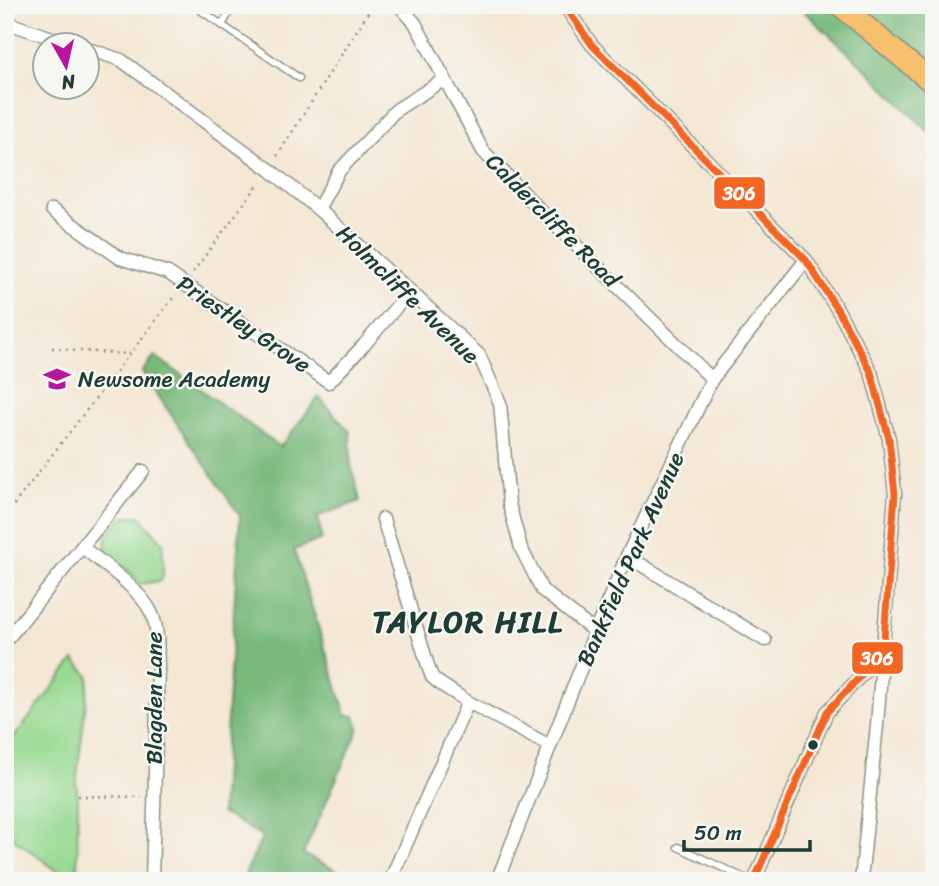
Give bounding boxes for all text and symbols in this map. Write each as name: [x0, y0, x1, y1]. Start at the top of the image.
north arrow: [32, 32, 102, 102]
text: N: [59, 65, 78, 100]
street label: Caldercliffe Road: [475, 143, 631, 299]
line badge: 306: [713, 176, 766, 210]
text: 306: [721, 177, 756, 210]
street label: Holmcliffe Avenue: [326, 214, 489, 374]
street label: Priestley Grove: [168, 264, 320, 385]
place label: Newsome Academy: [78, 359, 270, 400]
school or university icon: Newsome Academy: [42, 364, 72, 394]
street label: Bankfield Park Avenue: [565, 445, 696, 673]
district label: TAYLOR HILL: [372, 595, 564, 649]
street label: Blagden Lane: [134, 631, 175, 764]
line badge: 306: [851, 641, 904, 675]
text: 306: [859, 642, 894, 675]
unlabelled marker: [806, 738, 820, 752]
scale bar: [684, 809, 810, 853]
text: 50 m: [694, 814, 742, 852]

